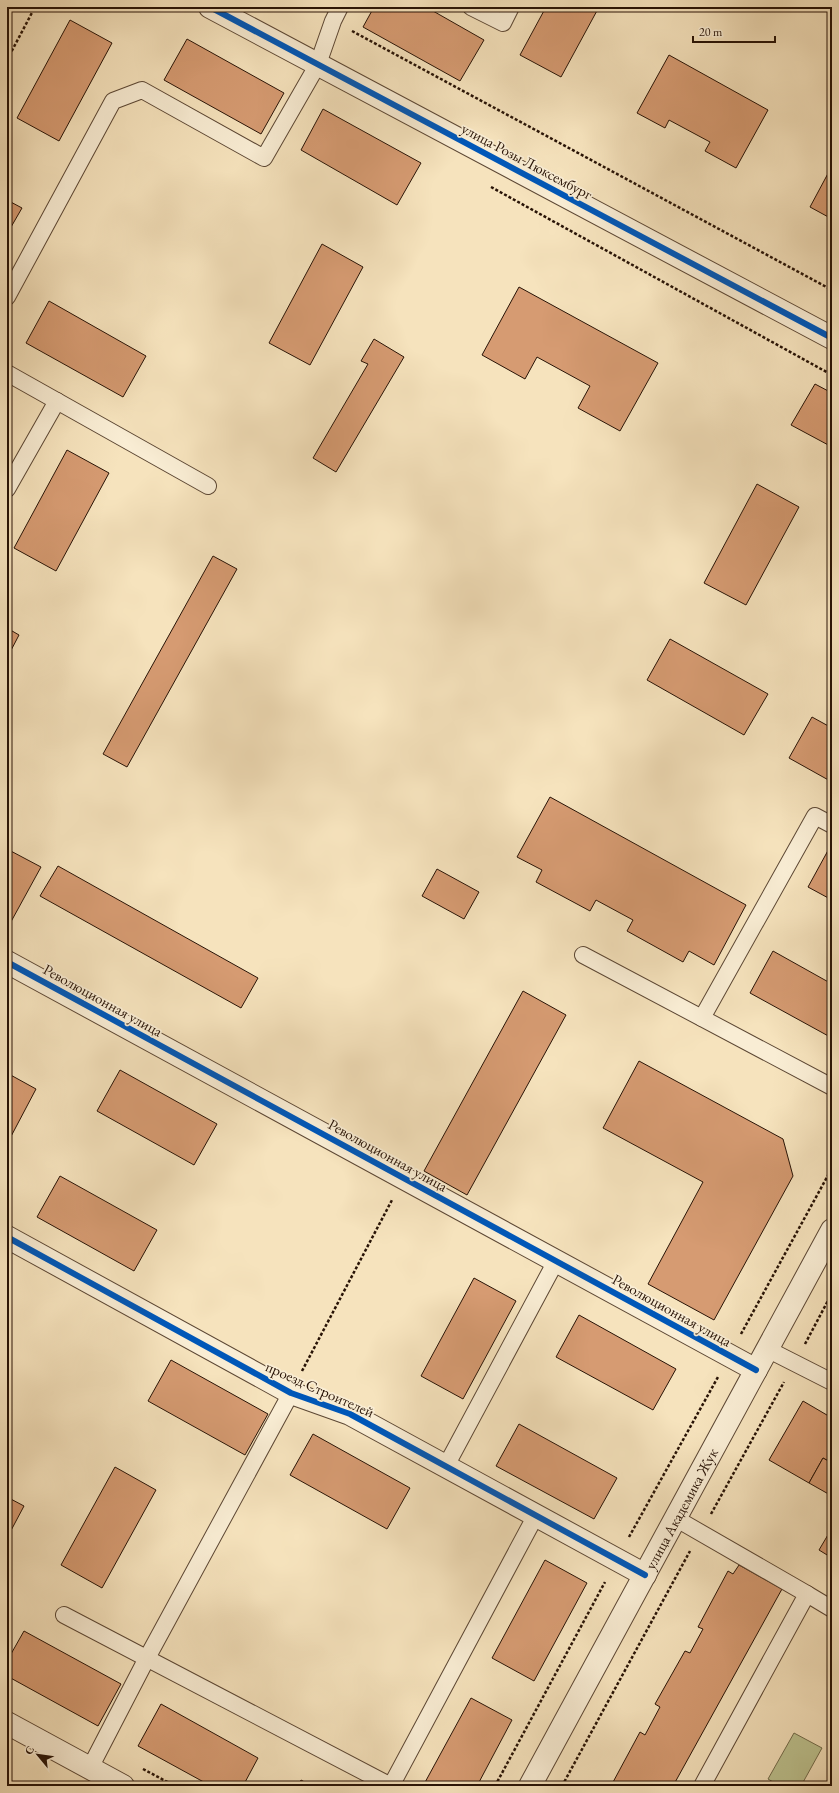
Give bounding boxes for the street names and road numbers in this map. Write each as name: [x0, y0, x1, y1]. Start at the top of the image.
street label: улица Розы Люксембург: [458, 118, 596, 204]
street label: Революционная улица: [40, 959, 166, 1041]
street label: Революционная улица: [325, 1114, 451, 1196]
street label: Революционная улица: [609, 1269, 735, 1351]
street label: проезд Строителей: [263, 1357, 377, 1421]
street label: улица Академика Жук: [640, 1444, 721, 1572]

